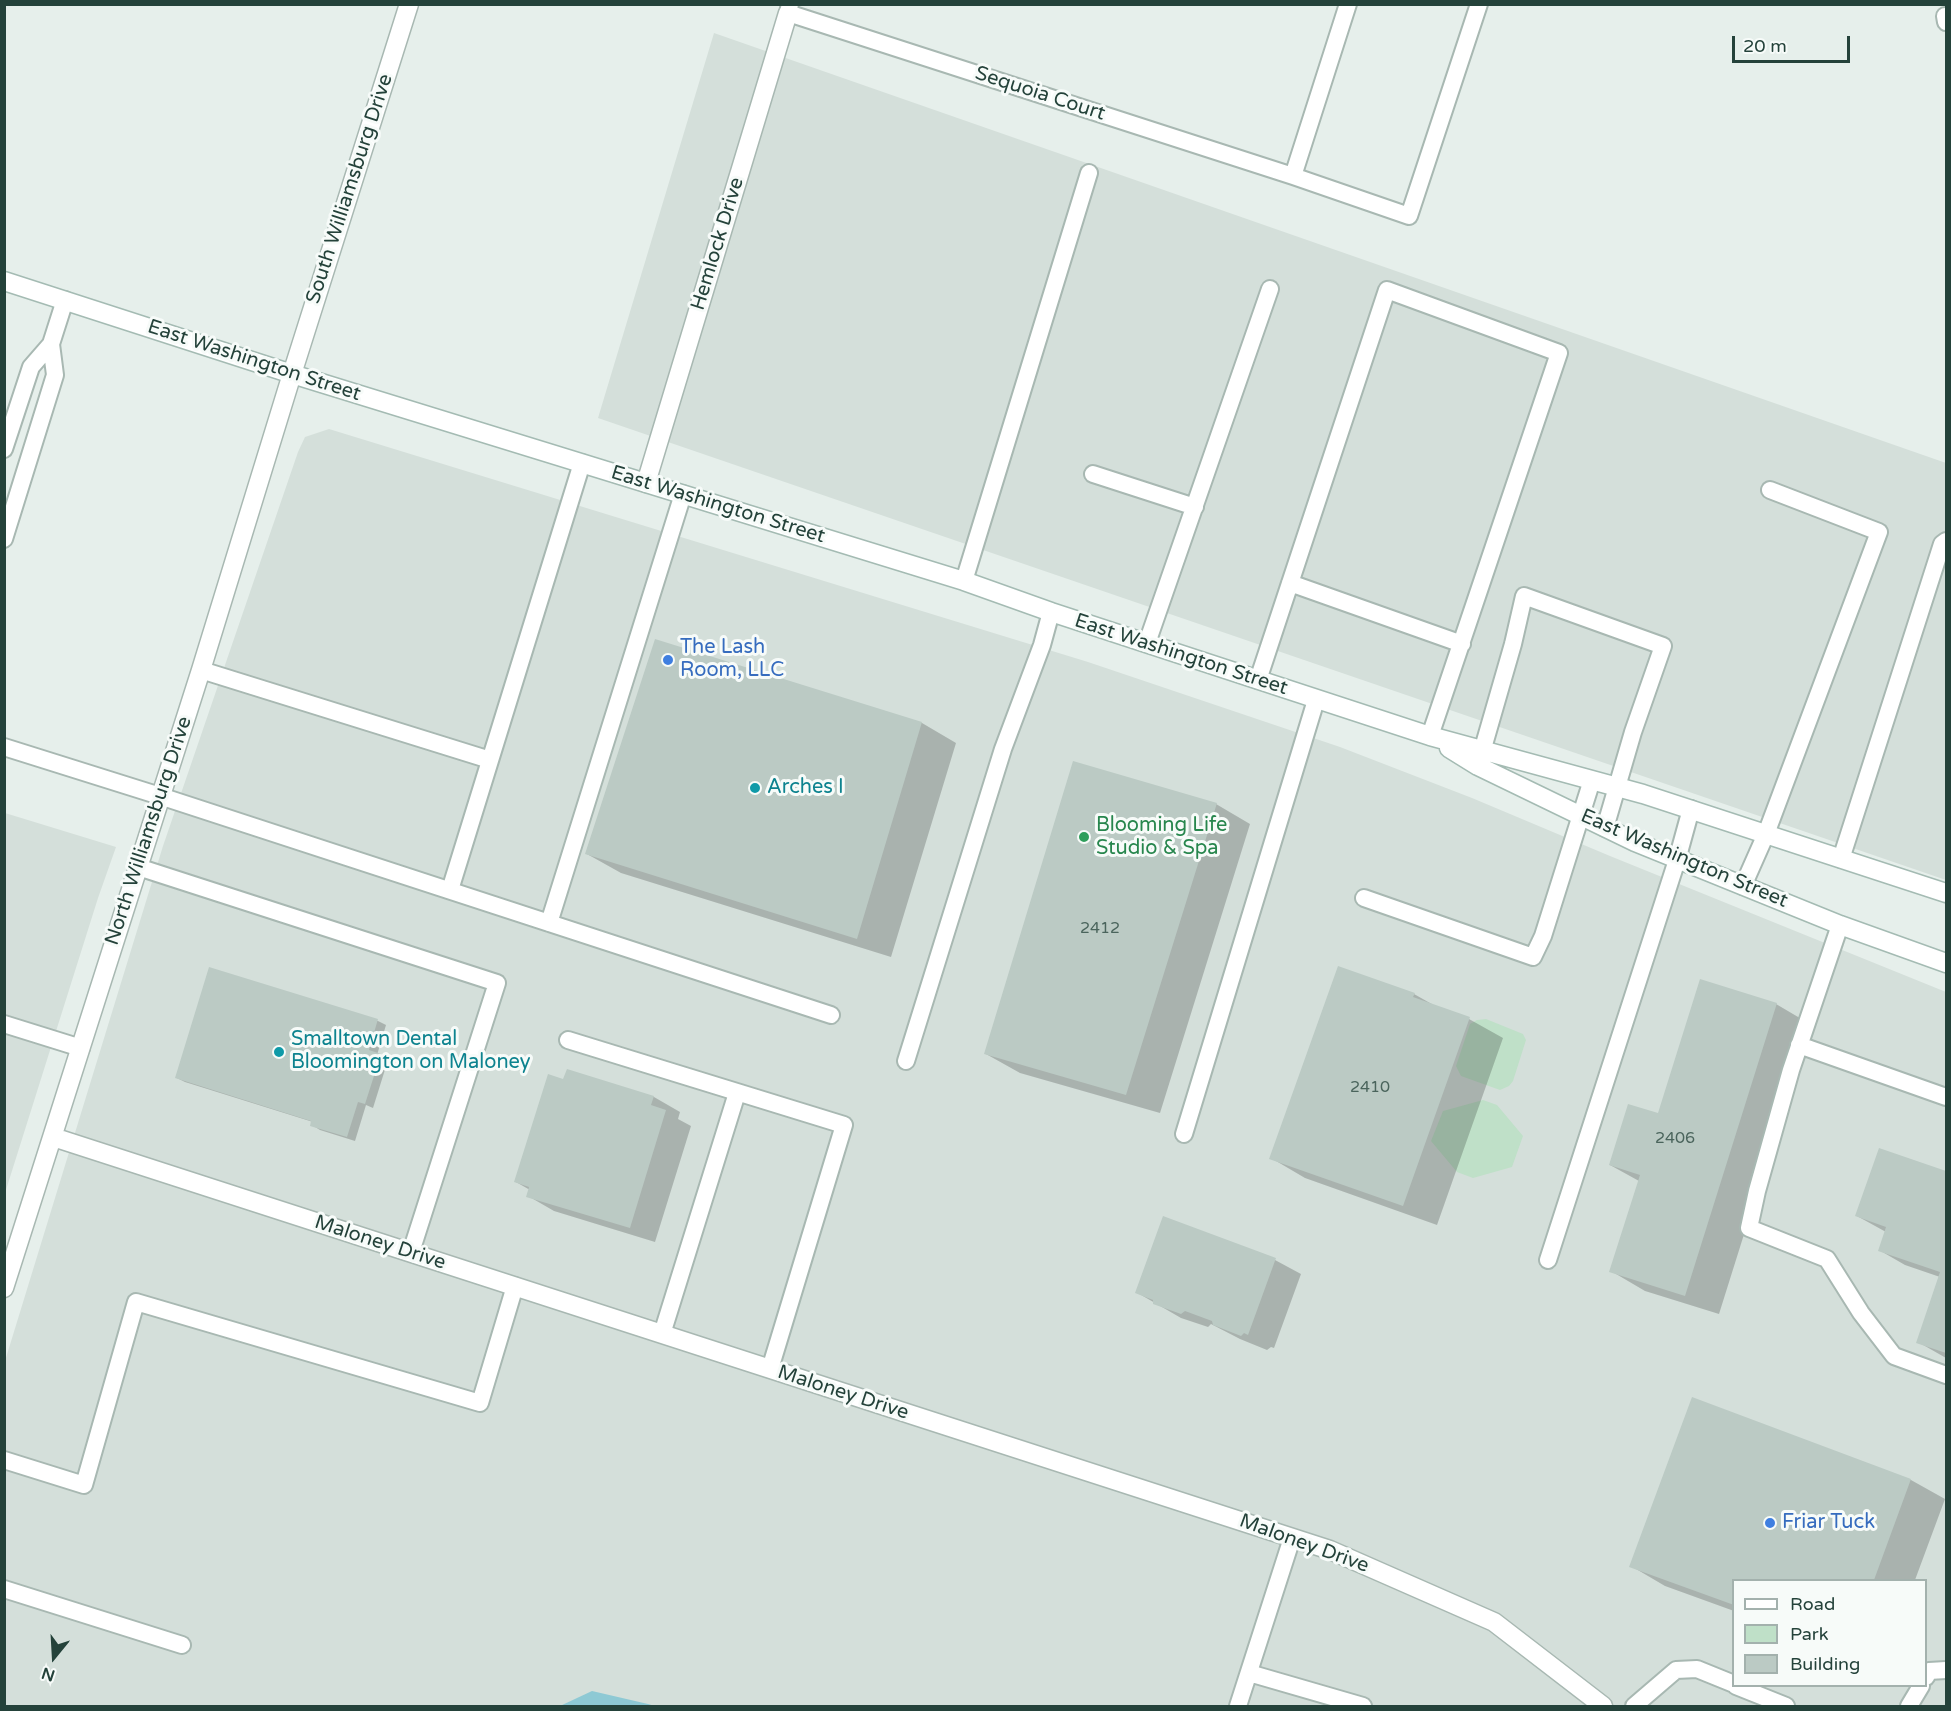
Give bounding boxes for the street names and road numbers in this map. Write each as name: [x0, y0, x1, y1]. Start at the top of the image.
street label: Sequoia Court: [972, 62, 1108, 126]
street label: South Williamsburg Drive: [301, 71, 399, 307]
street label: Hemlock Drive: [686, 175, 750, 313]
street label: East Washington Street: [144, 315, 364, 407]
street label: East Washington Street: [608, 461, 828, 549]
street label: East Washington Street: [1071, 609, 1291, 701]
street label: North Williamsburg Drive: [101, 714, 197, 948]
street label: East Washington Street: [1577, 804, 1791, 914]
street label: Maloney Drive: [311, 1211, 449, 1275]
street label: Maloney Drive: [774, 1361, 912, 1425]
street label: Maloney Drive: [1236, 1509, 1372, 1579]

